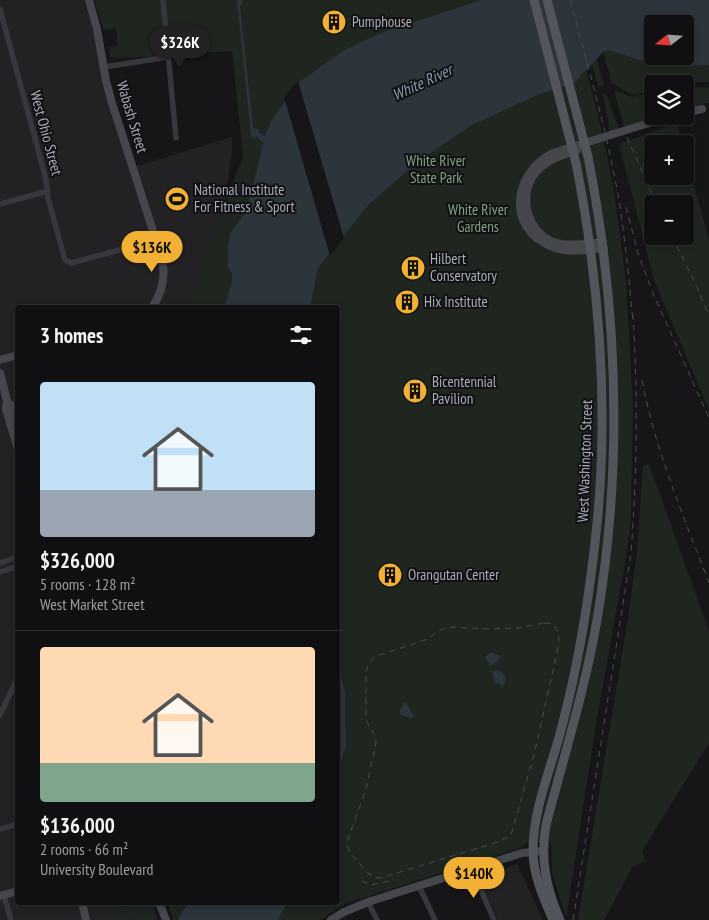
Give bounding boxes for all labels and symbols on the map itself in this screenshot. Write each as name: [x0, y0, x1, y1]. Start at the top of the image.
building icon: Pumphouse: [321, 9, 347, 35]
place label: Pumphouse: [352, 12, 412, 31]
north arrow: [644, 15, 694, 65]
pin: $326K: [145, 26, 215, 68]
water label: White River: [389, 58, 458, 105]
street label: Wabash Street: [113, 79, 152, 155]
street label: West Ohio Street: [26, 88, 67, 177]
park label: White River State Park: [406, 151, 467, 187]
place label: National Institute For Fitness & Sport: [194, 180, 295, 216]
sports icon: National Institute For Fitness & Sport: [164, 186, 190, 212]
park label: White River Gardens: [448, 200, 509, 236]
pin: $136K: [117, 230, 187, 273]
place label: Hilbert Conservatory: [430, 249, 497, 285]
building icon: Hilbert Conservatory: [400, 255, 426, 281]
building icon: Hix Institute: [394, 289, 420, 315]
place label: Hix Institute: [424, 292, 488, 311]
place label: Bicentennial Pavilion: [432, 372, 497, 408]
building icon: Bicentennial Pavilion: [402, 378, 428, 404]
street label: West Washington Street: [573, 399, 596, 523]
building icon: Orangutan Center: [377, 562, 403, 588]
place label: Orangutan Center: [408, 565, 500, 584]
pin: $140K: [439, 856, 509, 899]

